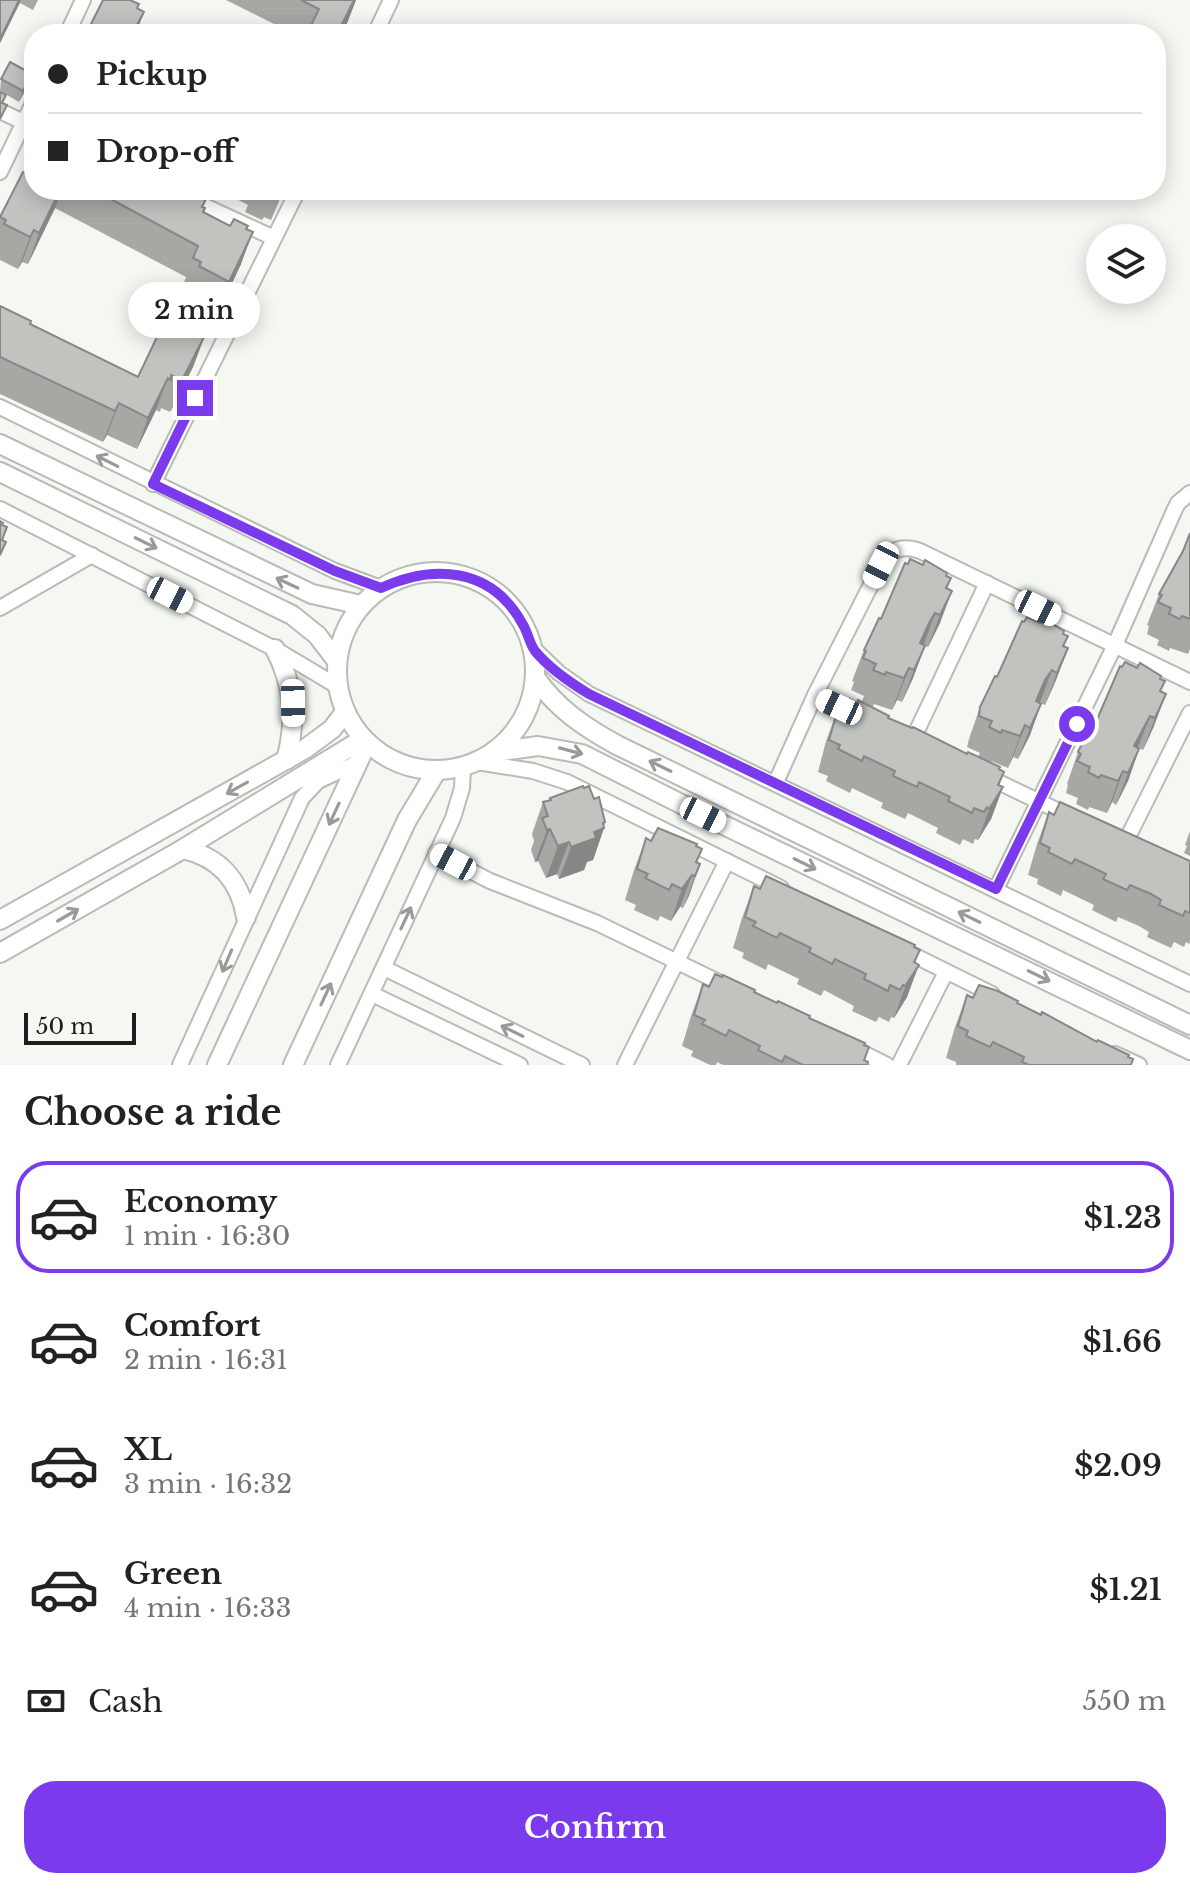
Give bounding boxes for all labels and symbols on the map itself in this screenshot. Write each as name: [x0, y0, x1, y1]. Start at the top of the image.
callout: 2 min: [129, 282, 261, 338]
route end: [177, 380, 213, 416]
one-way arrow: [96, 452, 120, 468]
one-way arrow: [133, 536, 157, 551]
car: [859, 538, 903, 592]
car: [143, 573, 197, 617]
one-way arrow: [275, 575, 299, 590]
car: [1011, 587, 1065, 629]
car: [281, 679, 305, 727]
car: [812, 686, 866, 728]
route start: [1059, 706, 1095, 742]
one-way arrow: [557, 745, 583, 760]
one-way arrow: [648, 758, 672, 773]
one-way arrow: [225, 781, 249, 797]
car: [676, 794, 730, 836]
one-way arrow: [326, 801, 341, 825]
car: [426, 840, 480, 884]
one-way arrow: [792, 857, 816, 872]
one-way arrow: [400, 906, 415, 931]
one-way arrow: [56, 907, 79, 923]
one-way arrow: [957, 909, 981, 924]
one-way arrow: [219, 948, 234, 972]
one-way arrow: [1027, 969, 1051, 984]
one-way arrow: [319, 983, 334, 1007]
scale bar: [24, 1009, 136, 1045]
one-way arrow: [501, 1023, 525, 1038]

